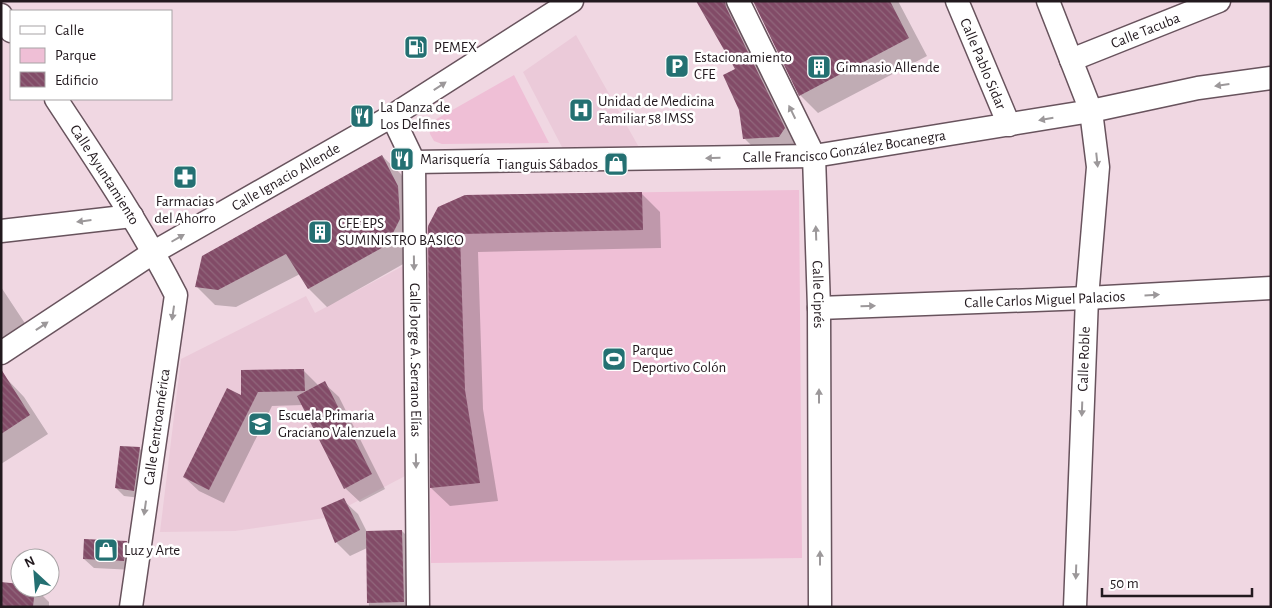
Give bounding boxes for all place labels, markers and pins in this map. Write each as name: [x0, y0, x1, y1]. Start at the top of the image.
fuel station icon: PEMEX: [403, 34, 429, 60]
place label: PEMEX: [434, 40, 477, 55]
place label: Estacionamiento CFE: [694, 50, 792, 82]
parking icon: Estacionamiento CFE: [664, 53, 690, 79]
building icon: Gimnasio Allende: [806, 54, 832, 80]
place label: Gimnasio Allende: [836, 60, 940, 75]
place label: Unidad de Medicina Familiar 58 IMSS: [598, 94, 715, 126]
hospital icon: Unidad de Medicina Familiar 58 IMSS: [568, 97, 594, 123]
place label: La Danza de Los Delfines: [380, 100, 450, 132]
restaurant icon: La Danza de Los Delfines: [349, 103, 375, 129]
restaurant icon: Marisquería: [389, 146, 415, 172]
shop icon: Tianguis Sábados: [603, 151, 629, 177]
place label: Marisquería: [420, 152, 490, 167]
place label: Tianguis Sábados: [497, 157, 598, 172]
pharmacy icon: Farmacias del Ahorro: [172, 164, 198, 190]
place label: Farmacias del Ahorro: [154, 194, 216, 226]
place label: CFE EPS SUMINISTRO BASICO: [338, 216, 464, 248]
building icon: CFE EPS SUMINISTRO BASICO: [307, 219, 333, 245]
place label: Parque Deportivo Colón: [632, 343, 726, 375]
sports icon: Parque Deportivo Colón: [601, 346, 627, 372]
place label: Escuela Primaria Graciano Valenzuela: [278, 408, 396, 440]
school or university icon: Escuela Primaria Graciano Valenzuela: [247, 411, 273, 437]
shop icon: Luz y Arte: [93, 537, 119, 563]
place label: Luz y Arte: [124, 543, 180, 558]

